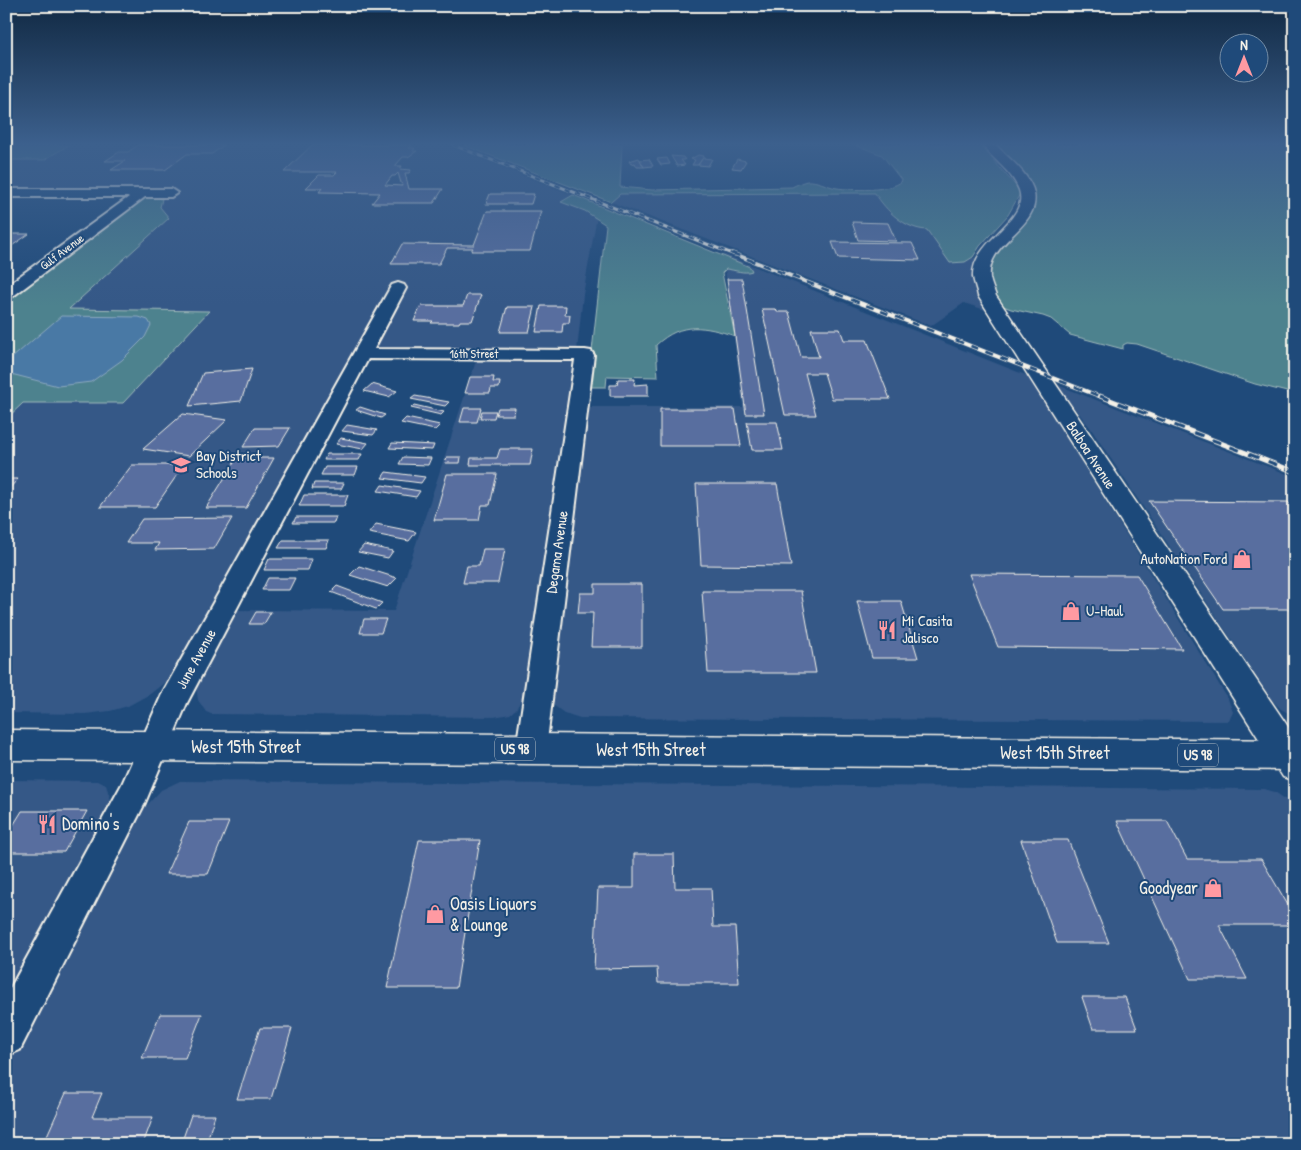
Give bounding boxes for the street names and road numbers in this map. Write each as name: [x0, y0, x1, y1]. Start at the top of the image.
street label: Gulf Avenue: [36, 229, 87, 274]
street label: 16th Street: [449, 345, 499, 362]
street label: Balboa Avenue: [1062, 417, 1121, 493]
street label: Degama Avenue: [540, 509, 573, 595]
street label: June Avenue: [170, 625, 221, 693]
street label: West 15th Street: [191, 734, 302, 759]
street label: West 15th Street: [596, 737, 707, 762]
road number: US 98: [495, 738, 535, 761]
street label: West 15th Street: [1000, 740, 1111, 765]
road number: US 98: [1178, 744, 1218, 766]

